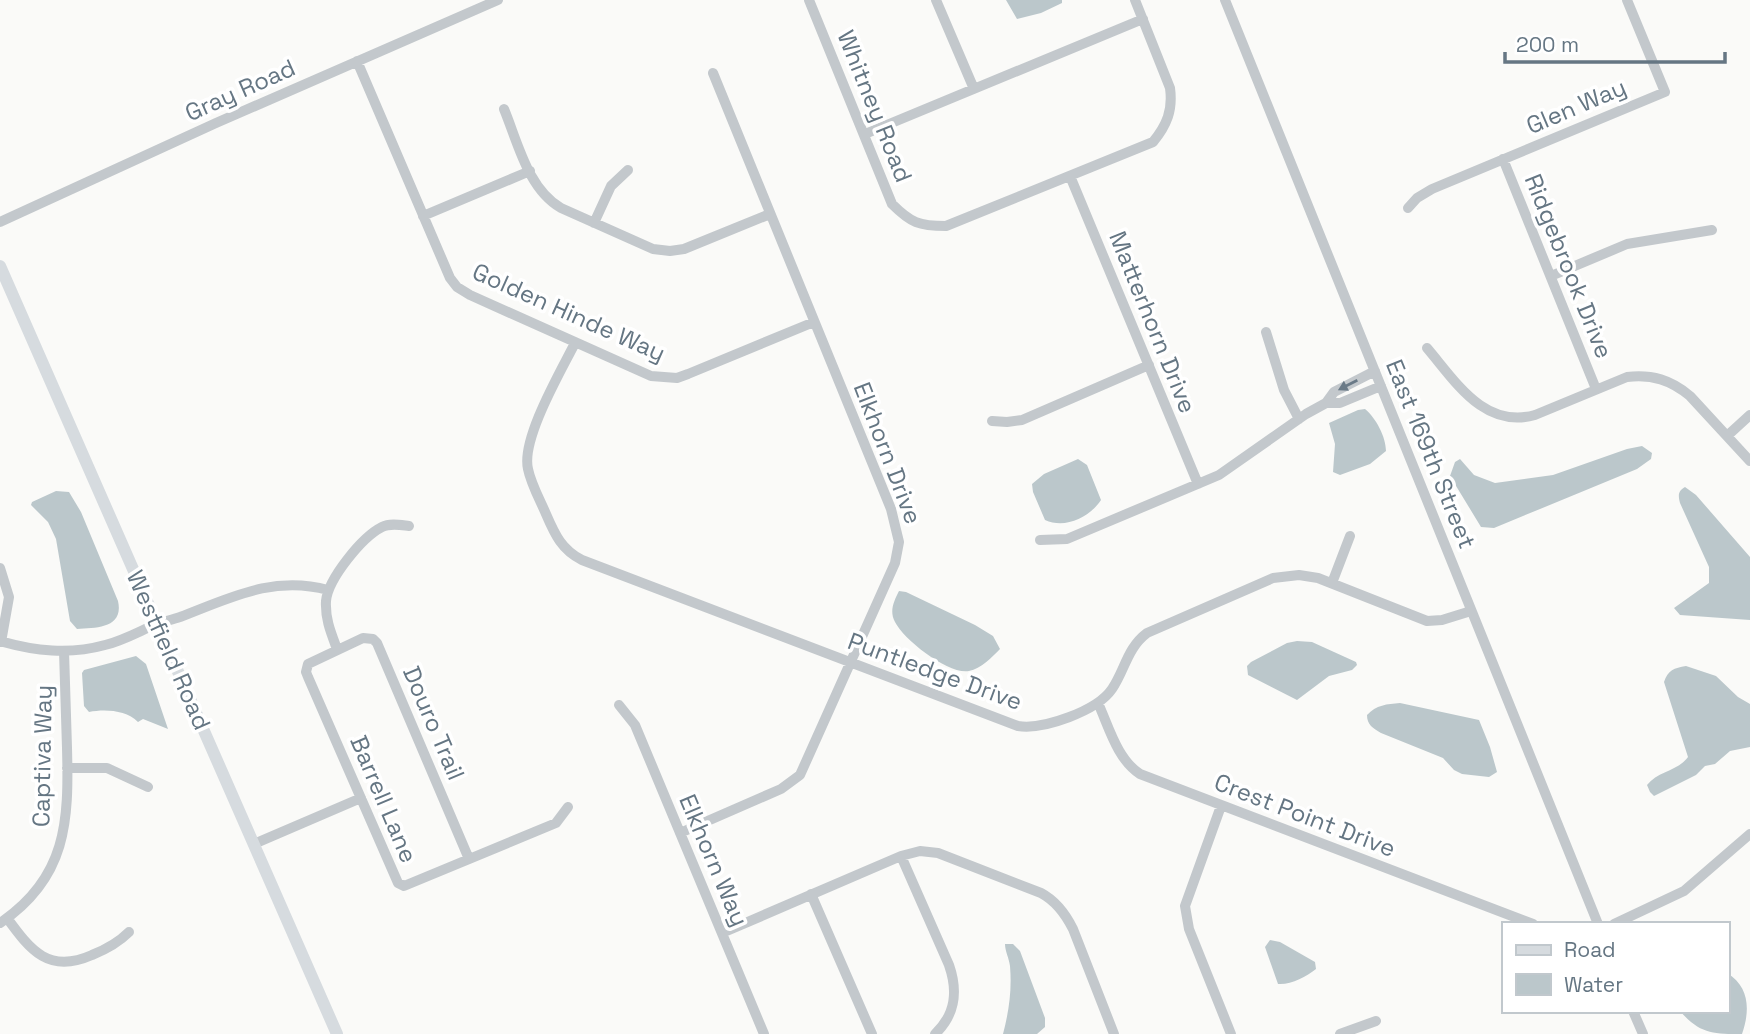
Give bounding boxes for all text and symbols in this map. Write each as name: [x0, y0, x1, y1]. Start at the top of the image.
scale bar: [1505, 21, 1726, 65]
street label: Whitney Road: [830, 25, 920, 187]
text: 200 m: [1516, 31, 1579, 58]
street label: Gray Road: [180, 52, 300, 128]
street label: Glen Way: [1521, 71, 1631, 141]
street label: Ridgebrook Drive: [1518, 169, 1620, 363]
street label: Matterhorn Drive: [1102, 226, 1204, 418]
street label: Golden Hinde Way: [468, 256, 670, 368]
street label: East 169th Street: [1379, 355, 1483, 553]
street label: Elkhorn Drive: [847, 378, 929, 528]
one-way arrow: [1338, 378, 1358, 390]
street label: Westfield Road: [120, 565, 218, 735]
street label: Puntledge Drive: [844, 625, 1026, 717]
street label: Douro Trail: [396, 661, 472, 785]
street label: Captiva Way: [25, 685, 59, 827]
street label: Barrell Lane: [343, 731, 425, 867]
street label: Crest Point Drive: [1210, 766, 1400, 864]
street label: Elkhorn Way: [672, 789, 756, 931]
legend: [1502, 922, 1729, 1013]
text: Road: [1564, 936, 1616, 963]
text: Water: [1564, 971, 1623, 998]

